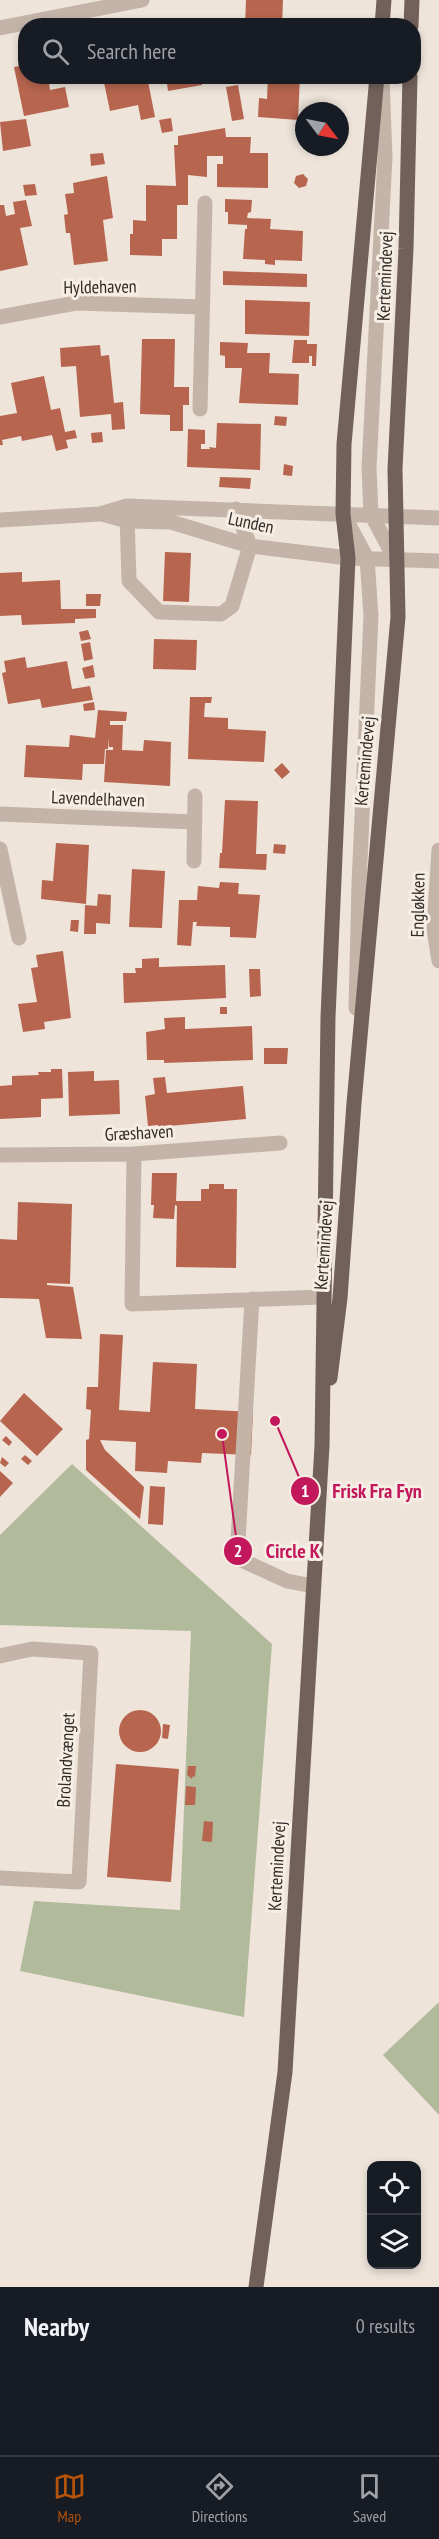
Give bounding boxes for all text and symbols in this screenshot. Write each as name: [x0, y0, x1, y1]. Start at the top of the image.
search box: [18, 18, 421, 84]
icon: search: [39, 35, 72, 68]
text: Search here: [87, 37, 176, 65]
north arrow: [295, 102, 349, 156]
street label: Kertemindevej: [371, 231, 398, 321]
street label: Hyldehaven: [63, 274, 137, 299]
street label: Lunden: [226, 506, 276, 539]
street label: Kertemindevej: [349, 715, 380, 807]
street label: Lavendelhaven: [51, 785, 145, 812]
street label: Engløkken: [405, 873, 430, 937]
street label: Græshaven: [104, 1119, 174, 1146]
street label: Kertemindevej: [309, 1199, 338, 1291]
callout: Frisk Fra Fyn: [290, 1472, 434, 1510]
text: Frisk Fra Fyn: [332, 1478, 422, 1504]
text: 1: [301, 1479, 309, 1502]
callout: Circle K: [223, 1532, 332, 1570]
text: Circle K: [266, 1538, 321, 1564]
text: 2: [234, 1539, 242, 1562]
street label: Brolandvænget: [52, 1712, 79, 1808]
street label: Kertemindevej: [263, 1820, 290, 1911]
map controls: [367, 2161, 421, 2269]
button: locate: [367, 2161, 421, 2215]
button: layers: [367, 2215, 421, 2269]
text: Nearby: [24, 2310, 89, 2343]
text: 0 results: [356, 2313, 415, 2339]
tab: Map: [53, 2470, 86, 2526]
tab: Directions: [192, 2470, 247, 2526]
tab: Saved: [353, 2470, 386, 2526]

